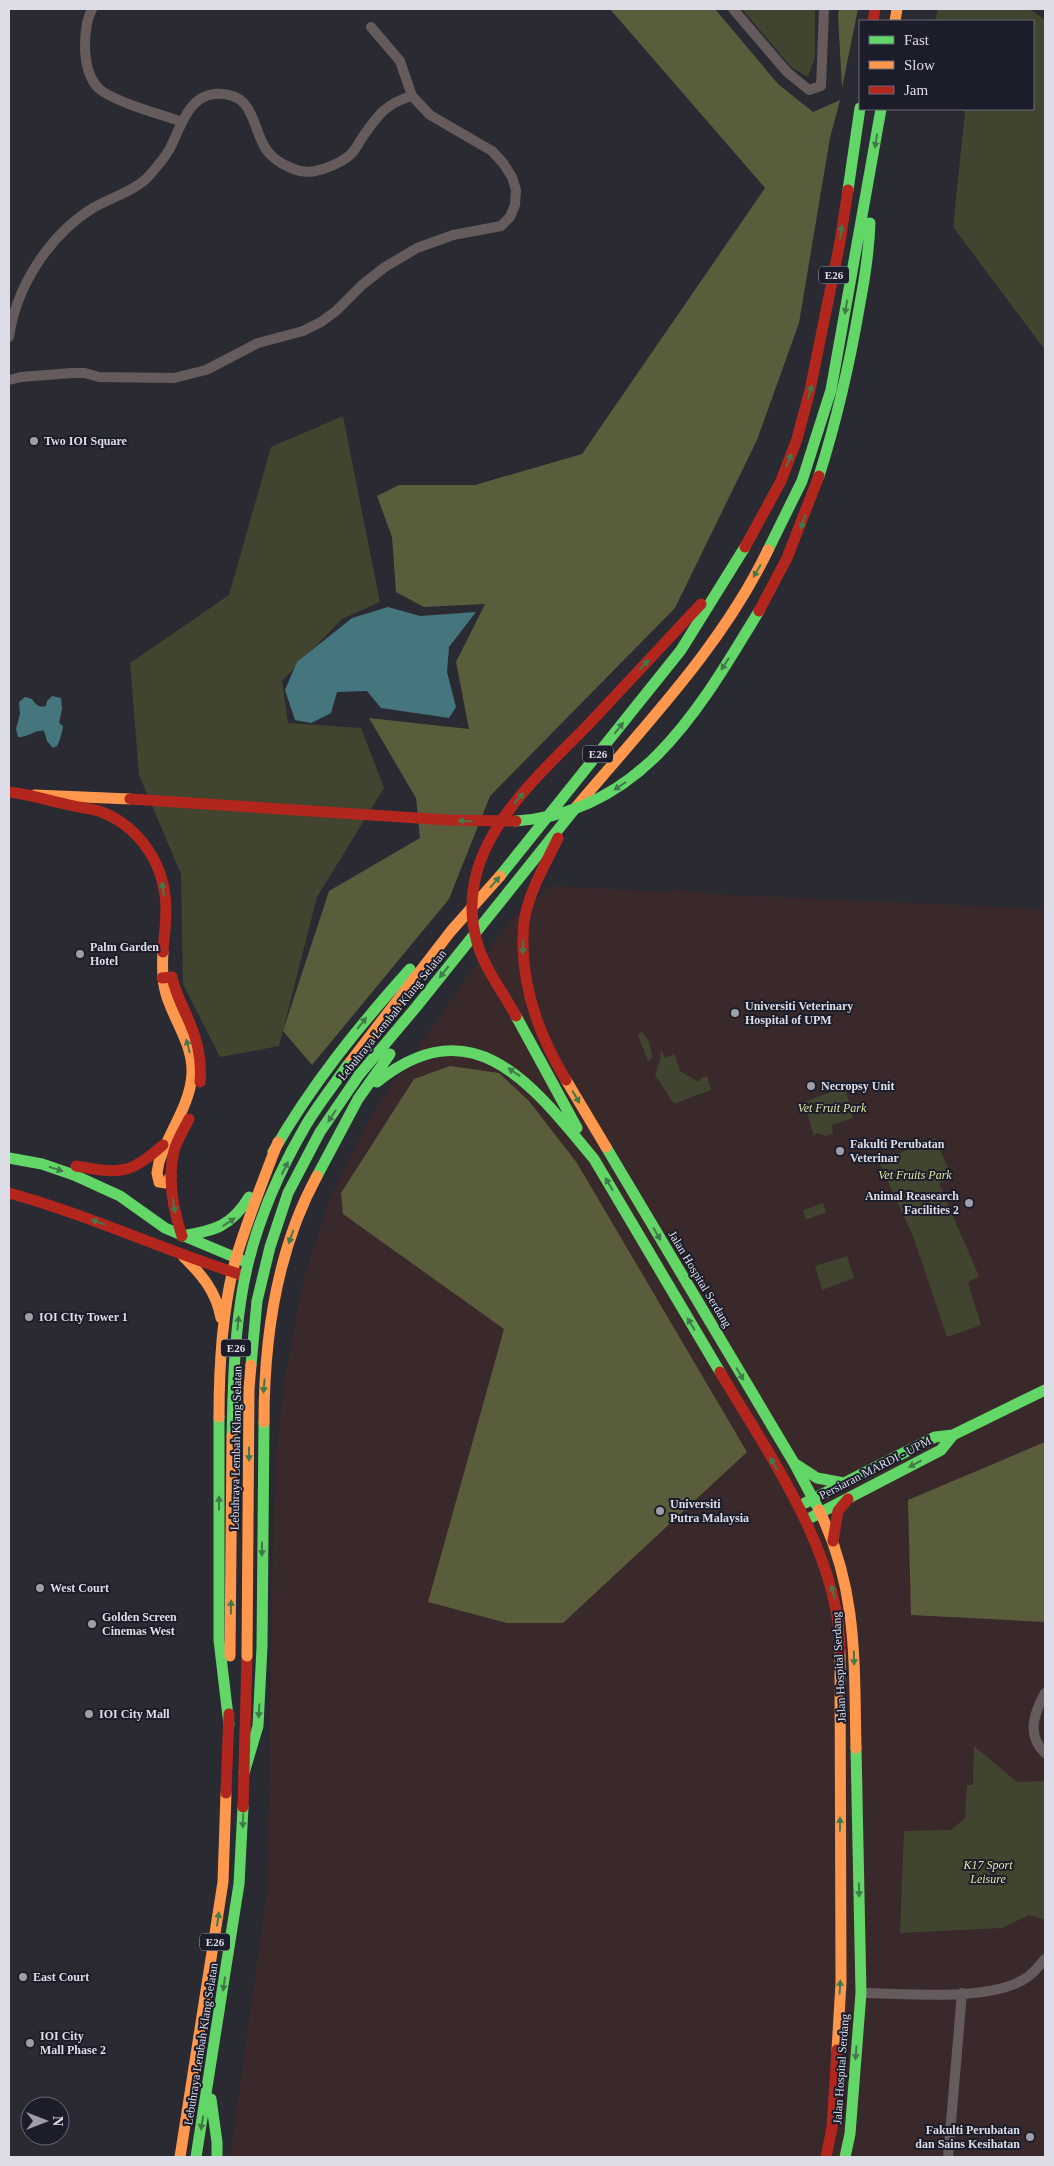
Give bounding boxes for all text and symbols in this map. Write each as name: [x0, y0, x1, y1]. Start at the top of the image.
legend: [859, 20, 1034, 110]
text: Fast: [904, 32, 930, 48]
text: Slow: [904, 57, 935, 73]
text: Jam: [904, 82, 928, 98]
one-way arrow: [871, 133, 879, 149]
one-way arrow: [838, 224, 846, 240]
road number: E26: [819, 266, 849, 284]
one-way arrow: [842, 299, 850, 315]
one-way arrow: [806, 384, 814, 399]
place label: Two IOI Square: [44, 434, 128, 448]
marker: Two IOI Square: [28, 435, 40, 447]
one-way arrow: [785, 452, 793, 467]
one-way arrow: [799, 515, 807, 530]
one-way arrow: [753, 565, 762, 578]
one-way arrow: [721, 658, 730, 671]
one-way arrow: [638, 659, 650, 671]
one-way arrow: [613, 722, 624, 735]
road number: E26: [583, 746, 613, 762]
one-way arrow: [613, 781, 627, 791]
one-way arrow: [513, 791, 524, 804]
one-way arrow: [457, 817, 473, 825]
one-way arrow: [489, 876, 501, 888]
one-way arrow: [159, 880, 167, 896]
one-way arrow: [518, 939, 526, 955]
place label: Palm Garden Hotel: [90, 940, 159, 968]
street label: Lebuhraya Lembah Klang Selatan: [335, 947, 449, 1083]
marker: Palm Garden Hotel: [74, 948, 86, 960]
one-way arrow: [439, 965, 450, 978]
place label: Universiti Veterinary Hospital of UPM: [745, 999, 853, 1027]
marker: Universiti Veterinary Hospital of UPM: [729, 1007, 741, 1019]
one-way arrow: [356, 1017, 367, 1030]
one-way arrow: [183, 1038, 191, 1053]
one-way arrow: [507, 1067, 520, 1077]
place label: Necropsy Unit: [821, 1079, 894, 1093]
marker: Necropsy Unit: [805, 1080, 817, 1092]
one-way arrow: [572, 1090, 581, 1103]
park label: Vet Fruit Park: [798, 1101, 867, 1115]
one-way arrow: [327, 1109, 336, 1123]
place label: Fakulti Perubatan Veterinar: [850, 1137, 945, 1165]
marker: Fakulti Perubatan Veterinar: [834, 1145, 846, 1157]
one-way arrow: [281, 1161, 289, 1175]
one-way arrow: [49, 1165, 64, 1173]
park label: Vet Fruits Park: [878, 1168, 952, 1182]
one-way arrow: [604, 1178, 613, 1191]
place label: Animal Reasearch Facilities 2: [865, 1189, 959, 1217]
marker: Animal Reasearch Facilities 2: [963, 1197, 975, 1209]
one-way arrow: [170, 1199, 178, 1215]
one-way arrow: [222, 1217, 235, 1227]
one-way arrow: [90, 1218, 105, 1225]
one-way arrow: [653, 1227, 662, 1240]
street label: Jalan Hospital Serdang: [666, 1228, 734, 1330]
one-way arrow: [287, 1229, 294, 1244]
place label: IOI CIty Tower 1: [39, 1310, 128, 1324]
marker: IOI CIty Tower 1: [23, 1311, 35, 1323]
one-way arrow: [234, 1314, 242, 1330]
one-way arrow: [687, 1318, 696, 1331]
road number: E26: [221, 1340, 251, 1356]
street label: Lebuhraya Lembah Klang Selatan: [228, 1366, 244, 1530]
one-way arrow: [736, 1367, 745, 1380]
one-way arrow: [260, 1378, 268, 1394]
street label: Persiaran MARDI - UPM: [817, 1434, 934, 1502]
one-way arrow: [245, 1447, 253, 1463]
one-way arrow: [769, 1458, 778, 1471]
one-way arrow: [908, 1460, 922, 1468]
one-way arrow: [215, 1495, 223, 1511]
place label: Universiti Putra Malaysia: [670, 1497, 749, 1525]
marker: Universiti Putra Malaysia: [654, 1505, 666, 1517]
one-way arrow: [258, 1541, 266, 1557]
place label: West Court: [50, 1581, 109, 1595]
marker: West Court: [34, 1582, 46, 1594]
one-way arrow: [829, 1585, 837, 1600]
one-way arrow: [227, 1599, 235, 1615]
place label: Golden Screen Cinemas West: [102, 1610, 177, 1638]
street label: Jalan Hospital Serdang: [829, 1611, 849, 1723]
marker: Golden Screen Cinemas West: [86, 1618, 98, 1630]
one-way arrow: [850, 1650, 858, 1666]
one-way arrow: [254, 1703, 262, 1719]
place label: IOI City Mall: [99, 1707, 170, 1721]
marker: IOI City Mall: [83, 1708, 95, 1720]
one-way arrow: [239, 1814, 247, 1830]
one-way arrow: [836, 1816, 844, 1832]
park label: K17 Sport Leisure: [962, 1858, 1013, 1886]
one-way arrow: [855, 1883, 863, 1899]
one-way arrow: [214, 1911, 222, 1927]
road number: E26: [200, 1934, 230, 1950]
street label: Lebuhraya Lembah Klang Selatan: [181, 1962, 221, 2126]
place label: East Court: [33, 1970, 89, 1984]
marker: East Court: [17, 1971, 29, 1983]
one-way arrow: [220, 1976, 228, 1992]
one-way arrow: [837, 1979, 845, 1995]
street label: Jalan Hospital Serdang: [830, 2013, 852, 2125]
place label: IOI City Mall Phase 2: [40, 2029, 106, 2057]
marker: IOI City Mall Phase 2: [24, 2037, 36, 2049]
one-way arrow: [852, 2045, 860, 2061]
north arrow: [20, 2096, 70, 2146]
text: N: [50, 2116, 65, 2126]
one-way arrow: [198, 2116, 206, 2132]
place label: Fakulti Perubatan dan Sains Kesihatan: [915, 2123, 1020, 2151]
marker: Fakulti Perubatan dan Sains Kesihatan: [1024, 2131, 1036, 2143]

